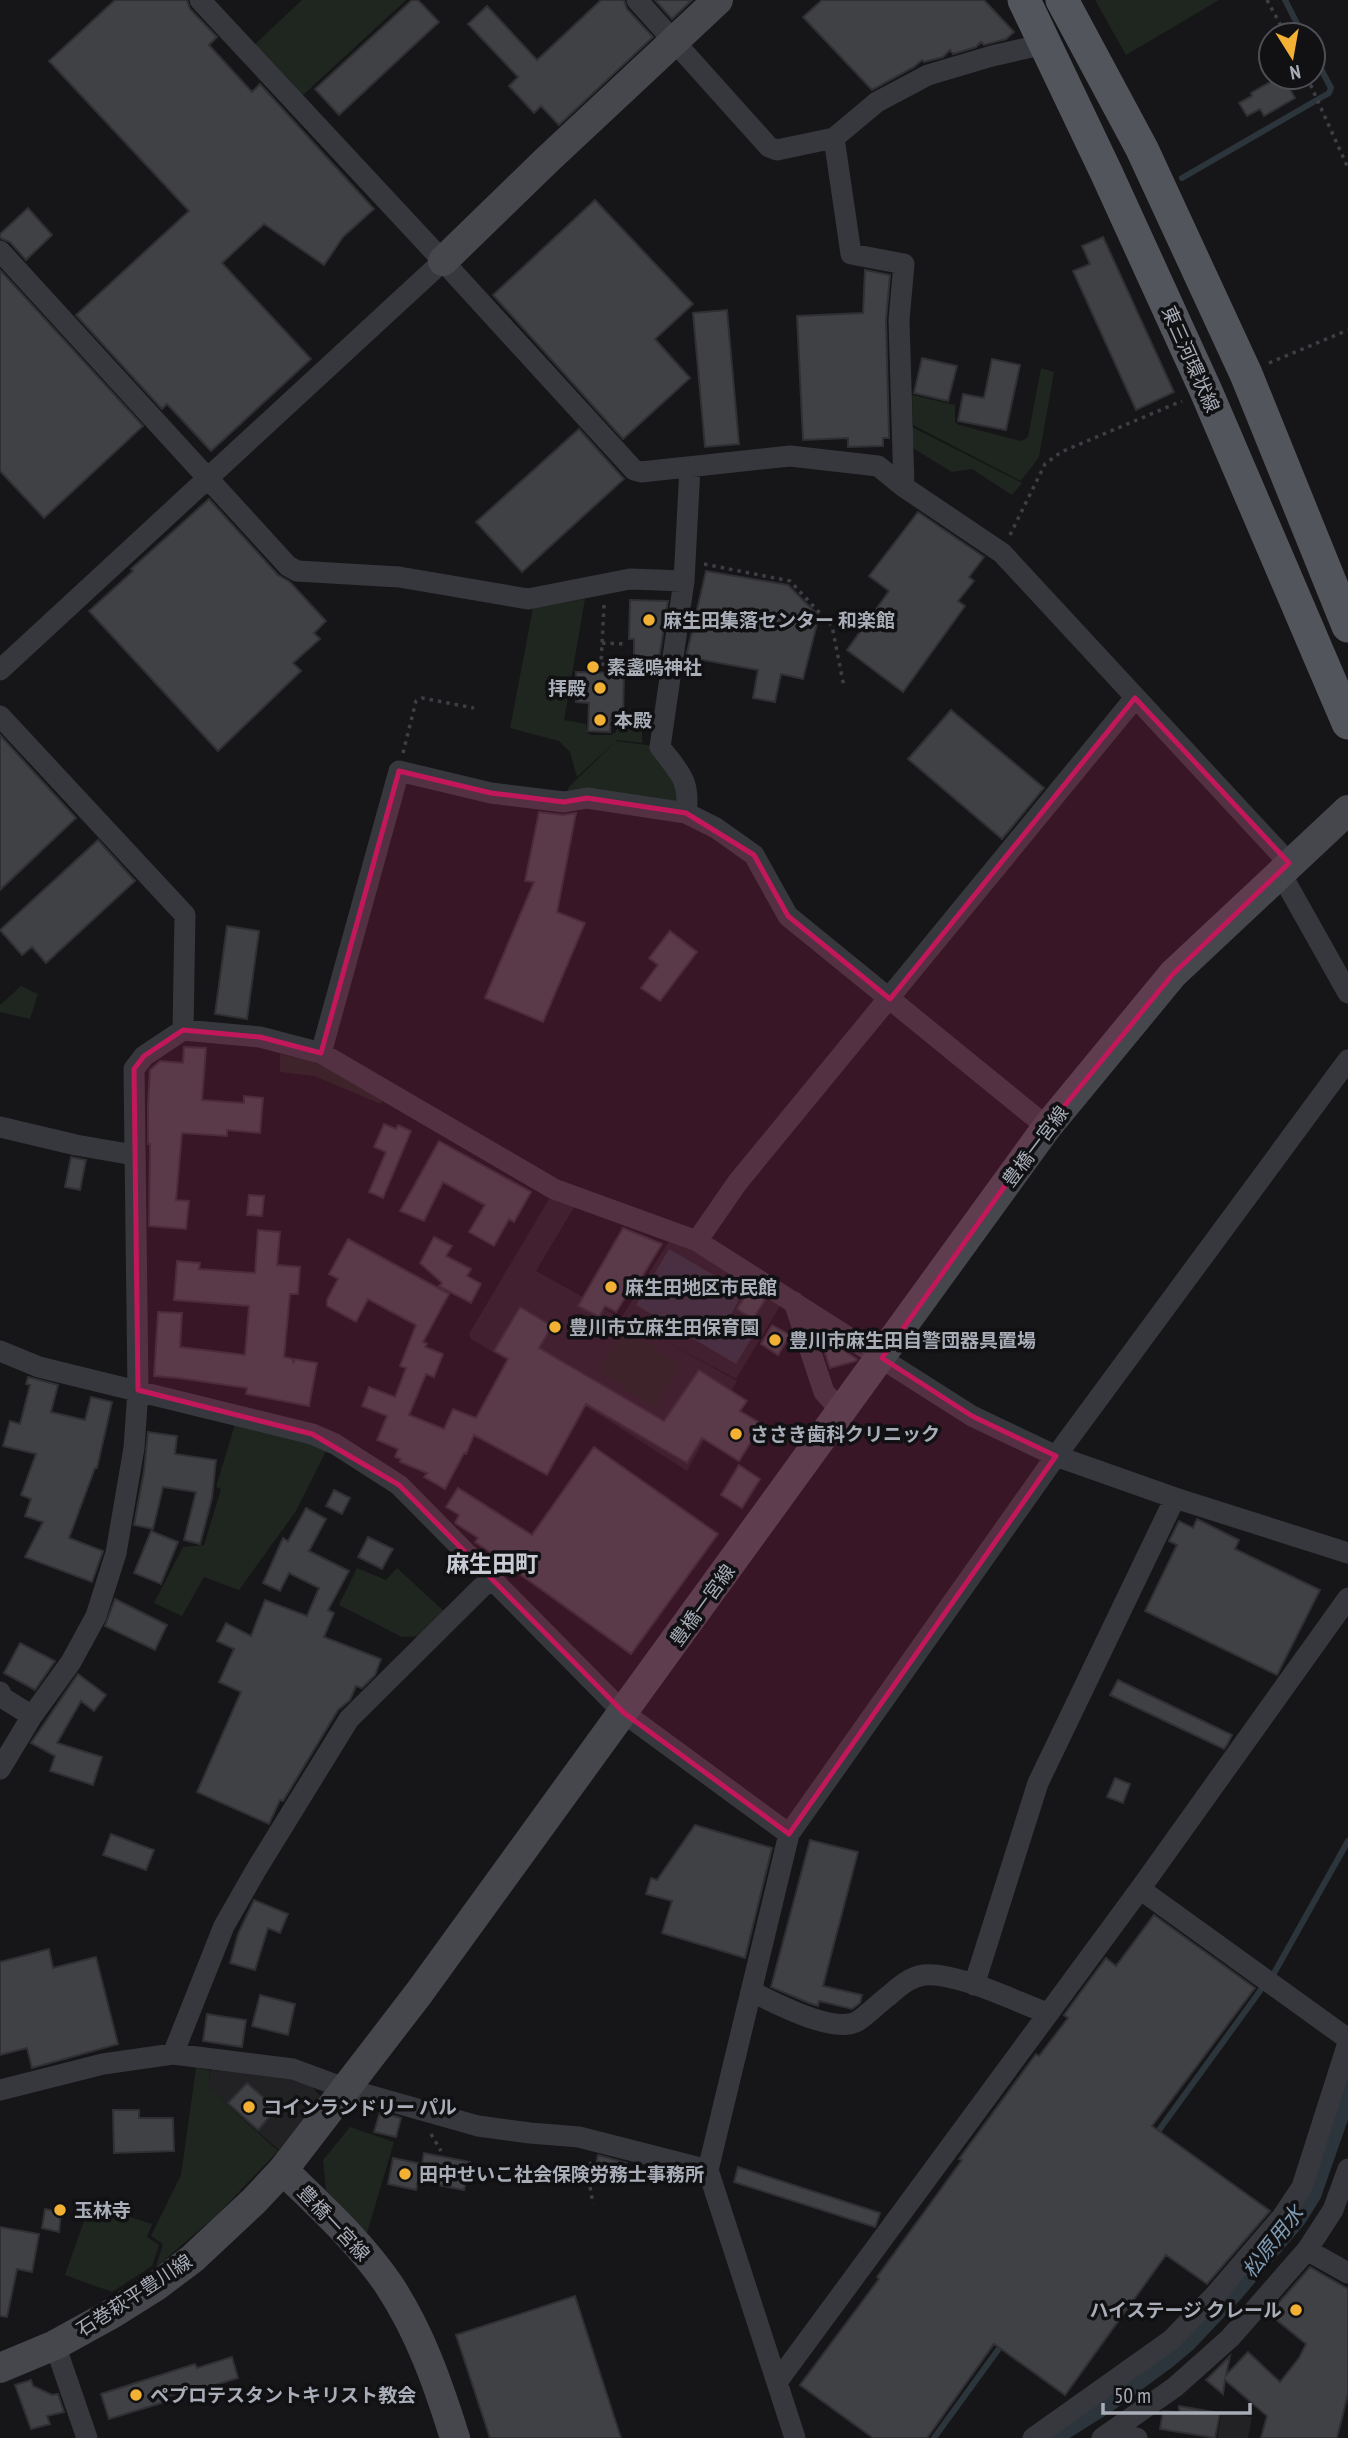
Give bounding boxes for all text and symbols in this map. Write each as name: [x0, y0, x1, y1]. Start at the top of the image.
north arrow: [1257, 21, 1327, 91]
text: N: [1288, 60, 1303, 85]
street label: 東三河環状線: [1157, 302, 1225, 416]
place label: 麻生田集落センター 和楽館: [663, 608, 895, 632]
marker: 麻生田集落センター 和楽館: [641, 612, 657, 628]
place label: 素盞嗚神社: [607, 655, 702, 679]
marker: 素盞嗚神社: [585, 659, 601, 675]
place label: 拝殿: [548, 676, 586, 700]
marker: 拝殿: [592, 680, 608, 696]
place label: 本殿: [614, 708, 652, 732]
marker: 本殿: [592, 712, 608, 728]
street label: 豊橋一宮線: [997, 1101, 1073, 1191]
place label: 麻生田地区市民館: [625, 1275, 777, 1299]
marker: 麻生田地区市民館: [603, 1279, 619, 1295]
place label: 豊川市立麻生田保育園: [569, 1315, 759, 1339]
marker: 豊川市立麻生田保育園: [547, 1319, 563, 1335]
place label: 豊川市麻生田自警団器具置場: [789, 1328, 1036, 1352]
marker: 豊川市麻生田自警団器具置場: [767, 1332, 783, 1348]
place label: ささき歯科クリニック: [750, 1422, 940, 1446]
marker: ささき歯科クリニック: [728, 1426, 744, 1442]
district label: 麻生田町: [446, 1549, 538, 1578]
street label: 豊橋一宮線: [664, 1560, 740, 1650]
place label: コインランドリー パル: [263, 2095, 457, 2119]
marker: コインランドリー パル: [241, 2099, 257, 2115]
place label: 田中せいこ社会保険労務士事務所: [419, 2162, 704, 2186]
marker: 田中せいこ社会保険労務士事務所: [397, 2166, 413, 2182]
street label: 豊橋一宮線: [293, 2180, 375, 2266]
place label: 玉林寺: [74, 2198, 131, 2222]
water label: 松原用水: [1236, 2199, 1310, 2283]
marker: 玉林寺: [52, 2202, 68, 2218]
street label: 石巻萩平豊川線: [72, 2249, 196, 2341]
place label: ハイステージ クレール: [1089, 2298, 1282, 2322]
marker: ハイステージ クレール: [1288, 2302, 1304, 2318]
scale bar: [1103, 2372, 1250, 2416]
text: 50 m: [1114, 2382, 1151, 2409]
place label: ペプロテスタントキリスト教会: [150, 2383, 416, 2407]
marker: ペプロテスタントキリスト教会: [128, 2387, 144, 2403]

